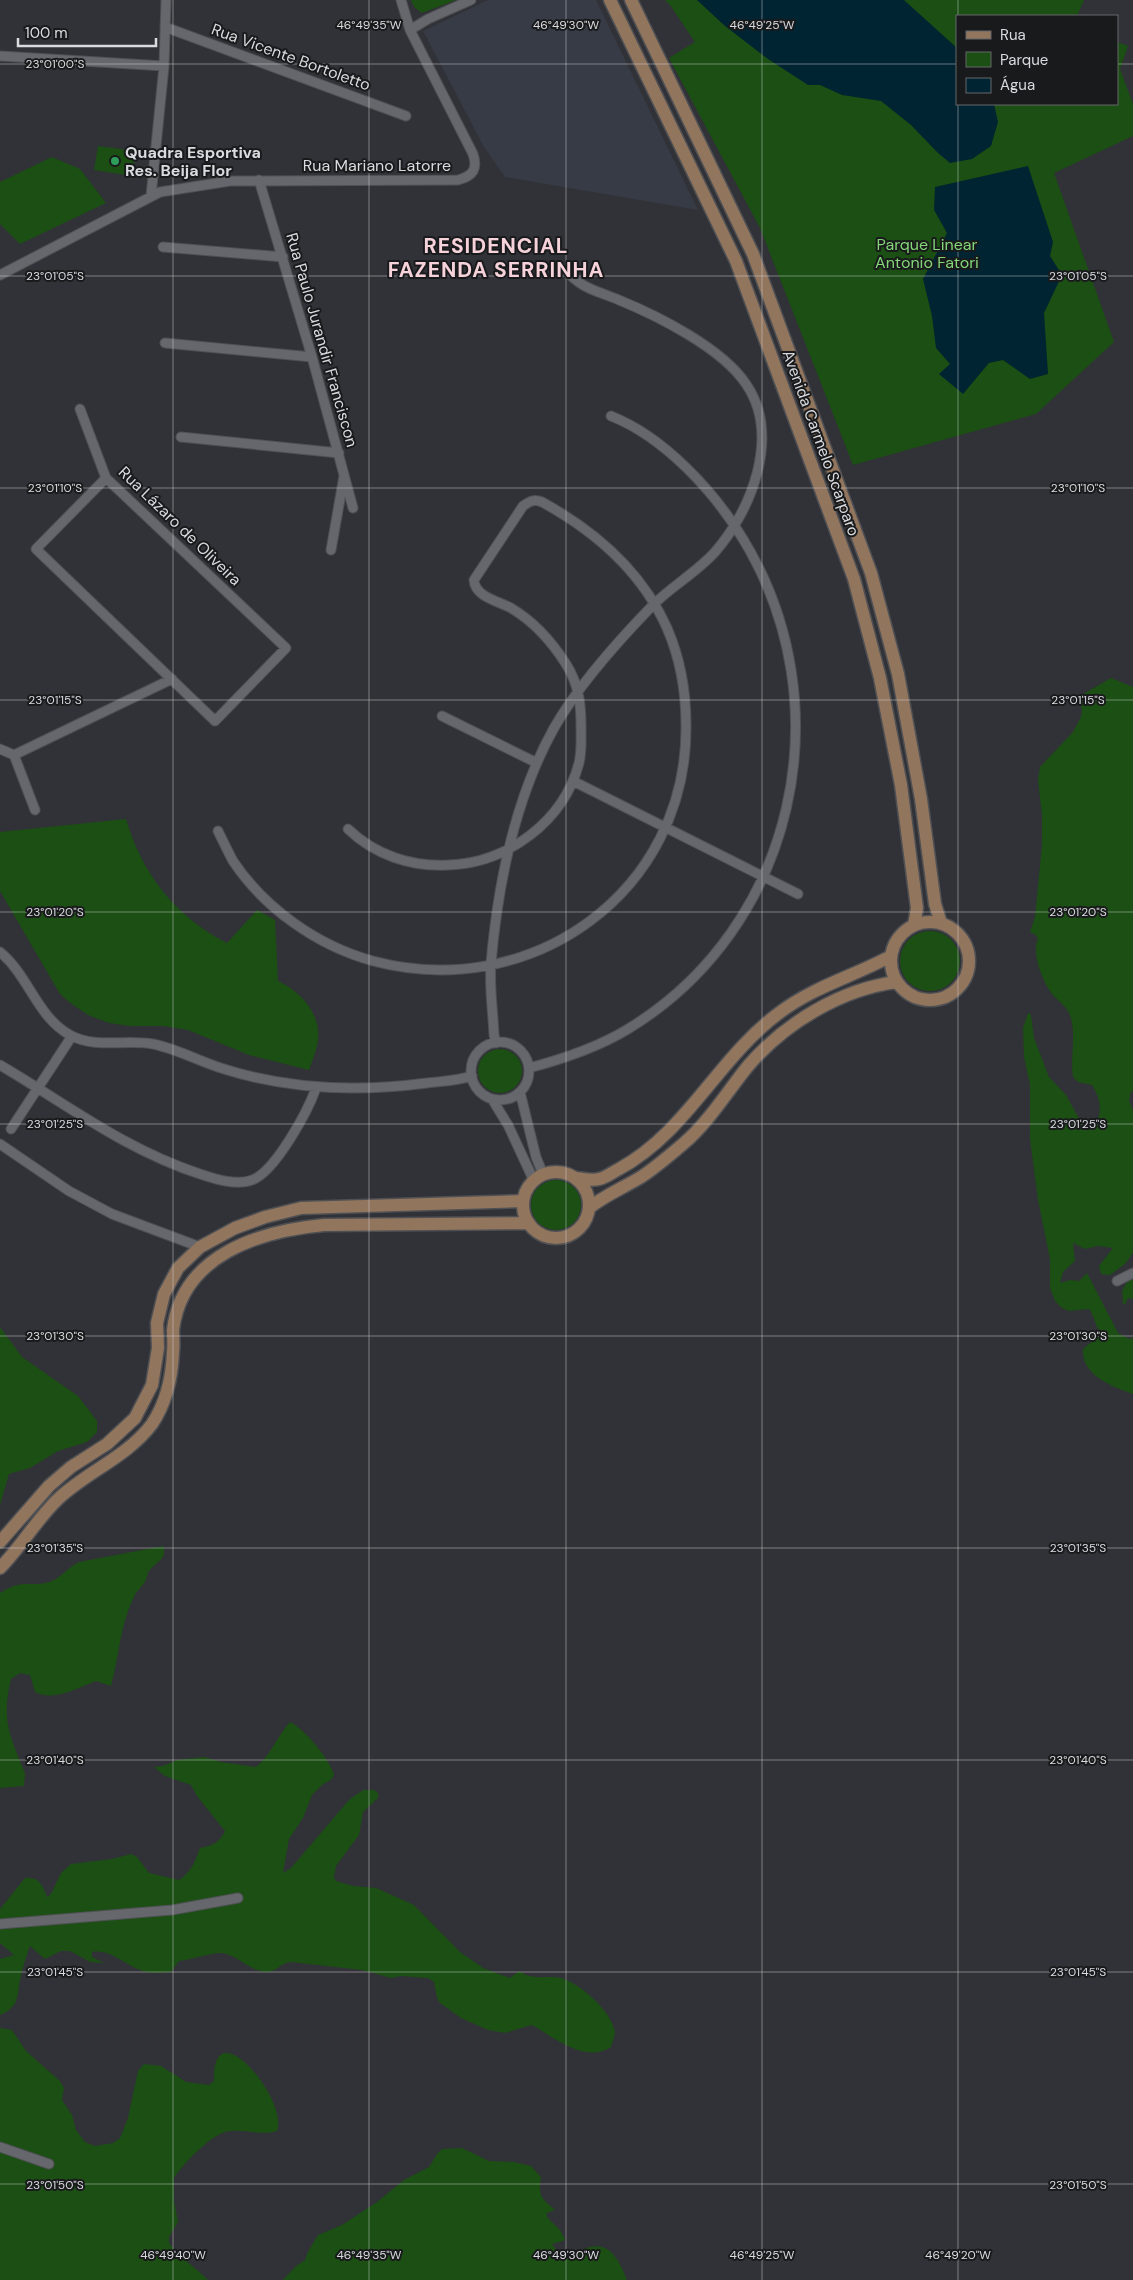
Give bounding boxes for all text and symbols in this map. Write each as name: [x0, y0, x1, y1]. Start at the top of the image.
scale bar: [18, 15, 155, 47]
legend: [956, 15, 1118, 105]
text: 46°49'35"W: [337, 17, 402, 33]
text: 46°49'30"W: [533, 17, 599, 33]
text: 46°49'25"W: [730, 17, 795, 33]
street label: Rua Vicente Bortoletto: [209, 18, 373, 96]
text: 100 m: [25, 23, 68, 43]
text: Rua: [1000, 25, 1026, 45]
text: Parque: [1000, 50, 1048, 70]
text: 23°01'00"S: [26, 56, 84, 72]
text: Água: [1000, 75, 1035, 95]
place label: Quadra Esportiva Res. Beija Flor: [125, 142, 261, 181]
marker: Quadra Esportiva Res. Beija Flor: [109, 155, 121, 167]
street label: Rua Mariano Latorre: [303, 155, 451, 176]
street label: Rua Paulo Jurandir Franciscon: [281, 230, 363, 450]
district label: RESIDENCIAL FAZENDA SERRINHA: [388, 232, 604, 284]
park label: Parque Linear Antonio Fatori: [875, 234, 979, 273]
text: 23°01'05"S: [26, 268, 84, 284]
text: 23°01'05"S: [1049, 268, 1107, 284]
street label: Avenida Carmelo Scarparo: [778, 347, 864, 539]
street label: Rua Lázaro de Oliveira: [114, 462, 246, 590]
text: 23°01'10"S: [28, 480, 82, 496]
text: 23°01'10"S: [1051, 480, 1105, 496]
text: 23°01'15"S: [28, 692, 82, 708]
text: 23°01'15"S: [1051, 692, 1105, 708]
text: 23°01'20"S: [26, 904, 84, 920]
text: 23°01'20"S: [1049, 904, 1107, 920]
text: 23°01'25"S: [27, 1116, 83, 1132]
text: 23°01'25"S: [1050, 1116, 1106, 1132]
text: 23°01'30"S: [26, 1328, 84, 1344]
text: 23°01'30"S: [1049, 1328, 1107, 1344]
text: 23°01'35"S: [27, 1540, 83, 1556]
text: 23°01'35"S: [1050, 1540, 1106, 1556]
text: 23°01'40"S: [26, 1752, 84, 1768]
text: 23°01'40"S: [1049, 1752, 1107, 1768]
text: 23°01'45"S: [27, 1964, 83, 1980]
text: 23°01'45"S: [1050, 1964, 1106, 1980]
text: 23°01'50"S: [26, 2177, 84, 2193]
text: 23°01'50"S: [1049, 2177, 1107, 2193]
text: 46°49'40"W: [140, 2247, 206, 2263]
text: 46°49'35"W: [337, 2247, 402, 2263]
text: 46°49'30"W: [533, 2247, 599, 2263]
text: 46°49'25"W: [730, 2247, 795, 2263]
text: 46°49'20"W: [925, 2247, 991, 2263]

